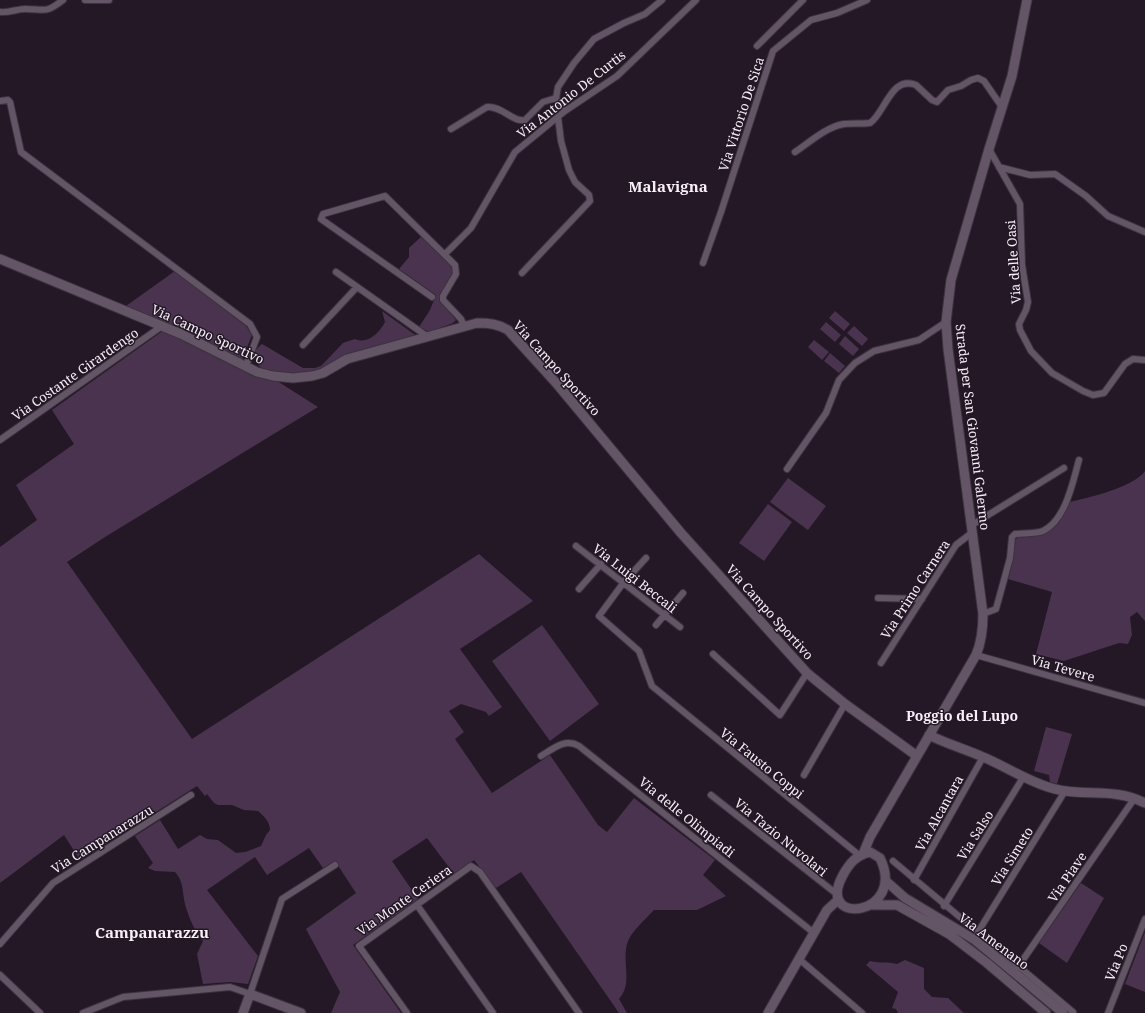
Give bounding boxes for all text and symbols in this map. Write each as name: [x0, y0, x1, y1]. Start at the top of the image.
street label: Via Antonio De Curtis: [513, 46, 629, 142]
street label: Via Vittorio De Sica: [714, 55, 768, 173]
district label: Malavigna: [628, 176, 708, 196]
street label: Via delle Oasi: [1001, 219, 1025, 305]
street label: Via Campo Sportivo: [149, 300, 267, 368]
street label: Via Campo Sportivo: [509, 316, 605, 420]
street label: Via Costante Girardengo: [8, 323, 142, 425]
street label: Strada per San Giovanni Galermo: [951, 323, 995, 531]
street label: Via Primo Carnera: [876, 536, 954, 642]
street label: Via Luigi Beccali: [589, 539, 681, 617]
street label: Via Campo Sportivo: [722, 560, 818, 664]
street label: Via Tevere: [1029, 650, 1097, 686]
district label: Poggio del Lupo: [906, 706, 1018, 725]
street label: Via Fausto Coppi: [716, 724, 808, 802]
street label: Via Alcantara: [911, 772, 967, 854]
street label: Via delle Olimpiadi: [635, 773, 739, 861]
street label: Via Tazio Nuvolari: [731, 794, 831, 880]
street label: Via Campanarazzu: [48, 800, 156, 878]
street label: Via Salso: [953, 807, 997, 863]
street label: Via Simeto: [987, 823, 1037, 889]
street label: Via Piave: [1043, 848, 1091, 906]
street label: Via Monte Ceriera: [353, 861, 455, 939]
street label: Via Amenano: [955, 909, 1033, 973]
district label: Campanarazzu: [95, 922, 209, 942]
street label: Via Po: [1100, 941, 1132, 983]

